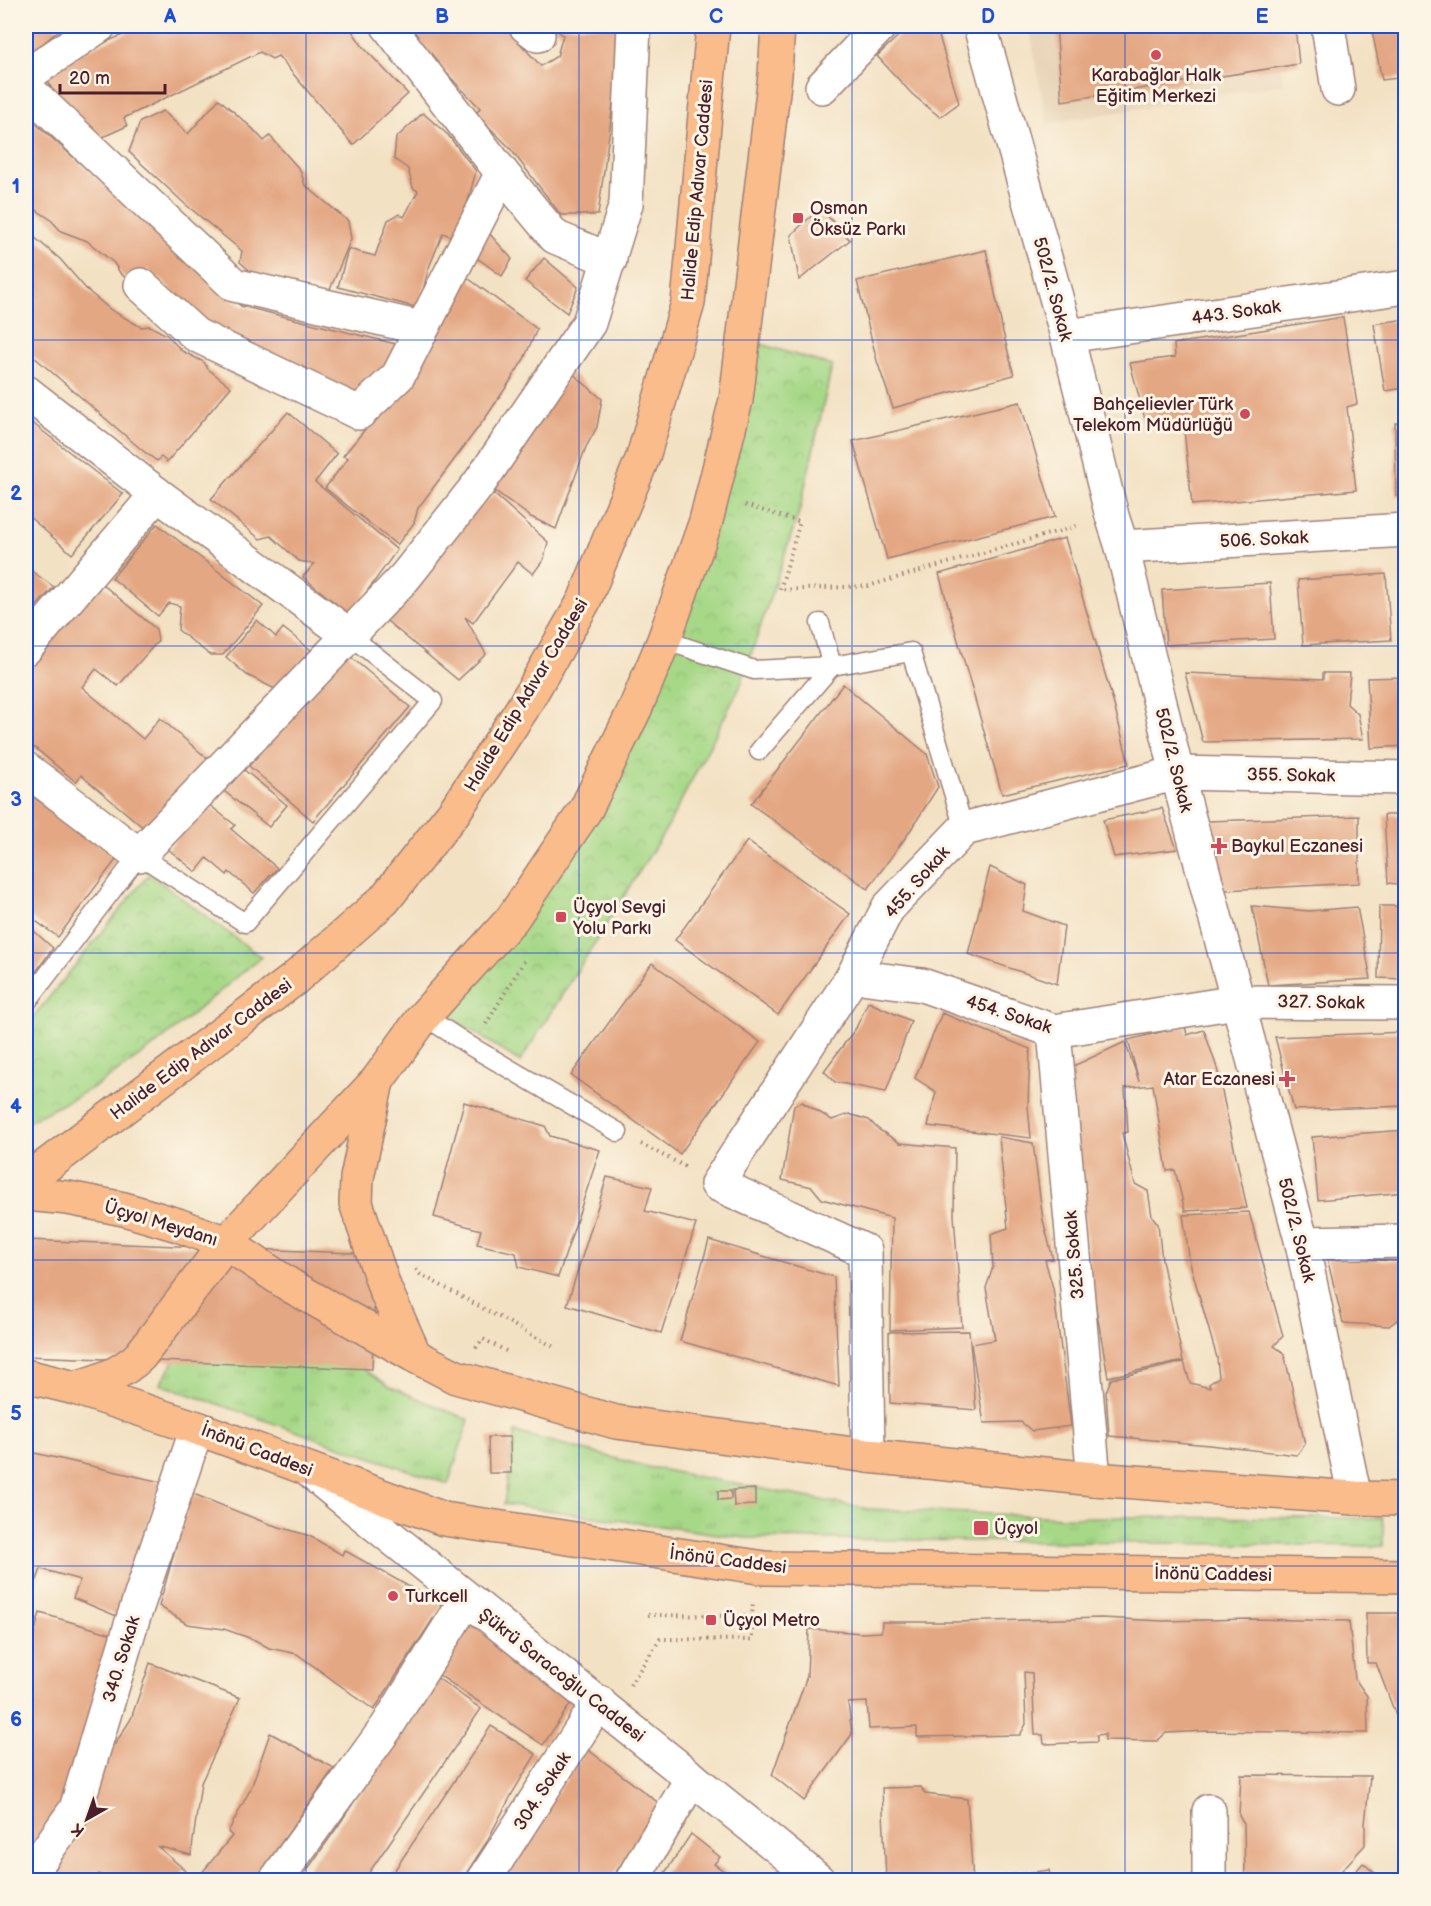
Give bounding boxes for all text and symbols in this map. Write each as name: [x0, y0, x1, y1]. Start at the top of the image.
text: A: [163, 5, 177, 29]
text: B: [435, 5, 449, 29]
text: C: [709, 5, 723, 29]
text: D: [981, 5, 995, 29]
text: E: [1256, 5, 1269, 29]
marker: Karabağlar Halk Eğitim Merkezi: [1149, 48, 1163, 62]
scale bar: [60, 57, 165, 95]
place label: Karabağlar Halk Eğitim Merkezi: [1091, 65, 1221, 107]
text: 20 m: [69, 68, 110, 89]
street label: Halide Edip Adıvar Caddesi: [677, 79, 718, 301]
text: 1: [12, 175, 20, 199]
place label: Osman Öksüz Parkı: [810, 198, 906, 240]
marker: Osman Öksüz Parkı: [791, 211, 805, 225]
street label: 502/2. Sokak: [1029, 235, 1077, 344]
street label: 443. Sokak: [1190, 296, 1282, 329]
place label: Bahçelievler Türk Telekom Müdürlüğü: [1073, 394, 1233, 436]
marker: Bahçelievler Türk Telekom Müdürlüğü: [1238, 407, 1252, 421]
text: 2: [10, 482, 22, 506]
street label: 506. Sokak: [1219, 527, 1309, 552]
street label: Halide Edip Adıvar Caddesi: [460, 595, 593, 796]
street label: 502/2. Sokak: [1150, 706, 1197, 815]
street label: 355. Sokak: [1247, 764, 1336, 787]
text: 3: [10, 788, 22, 812]
place label: Baykul Eczanesi: [1231, 836, 1363, 857]
marker: Baykul Eczanesi: [1212, 839, 1226, 853]
street label: 455. Sokak: [880, 842, 954, 923]
place label: Üçyol Sevgi Yolu Parkı: [572, 896, 666, 939]
marker: Üçyol Sevgi Yolu Parkı: [554, 910, 568, 924]
street label: Halide Edip Adıvar Caddesi: [106, 974, 296, 1125]
street label: 454. Sokak: [963, 991, 1055, 1038]
street label: 327. Sokak: [1277, 991, 1365, 1014]
place label: Atar Eczanesi: [1164, 1069, 1275, 1090]
marker: Atar Eczanesi: [1280, 1072, 1294, 1086]
text: 4: [10, 1095, 22, 1119]
street label: 502/2. Sokak: [1273, 1176, 1320, 1285]
street label: Üçyol Meydanı: [102, 1195, 220, 1251]
street label: 325. Sokak: [1060, 1210, 1089, 1300]
text: 5: [10, 1402, 22, 1426]
street label: İnönü Caddesi: [198, 1419, 316, 1481]
place label: Üçyol: [994, 1517, 1038, 1539]
marker: Üçyol: [972, 1519, 990, 1537]
street label: İnönü Caddesi: [668, 1542, 788, 1578]
street label: İnönü Caddesi: [1154, 1562, 1272, 1586]
place label: Turkcell: [405, 1586, 468, 1607]
marker: Turkcell: [386, 1589, 400, 1603]
street label: Şükrü Saracoğlu Caddesi: [475, 1604, 649, 1747]
place label: Üçyol Metro: [723, 1609, 820, 1631]
street label: 340. Sokak: [98, 1613, 145, 1705]
marker: Üçyol Metro: [704, 1613, 718, 1627]
text: 6: [10, 1708, 22, 1732]
street label: 304. Sokak: [509, 1748, 576, 1834]
north arrow: [57, 1789, 117, 1849]
text: K: [68, 1818, 89, 1840]

